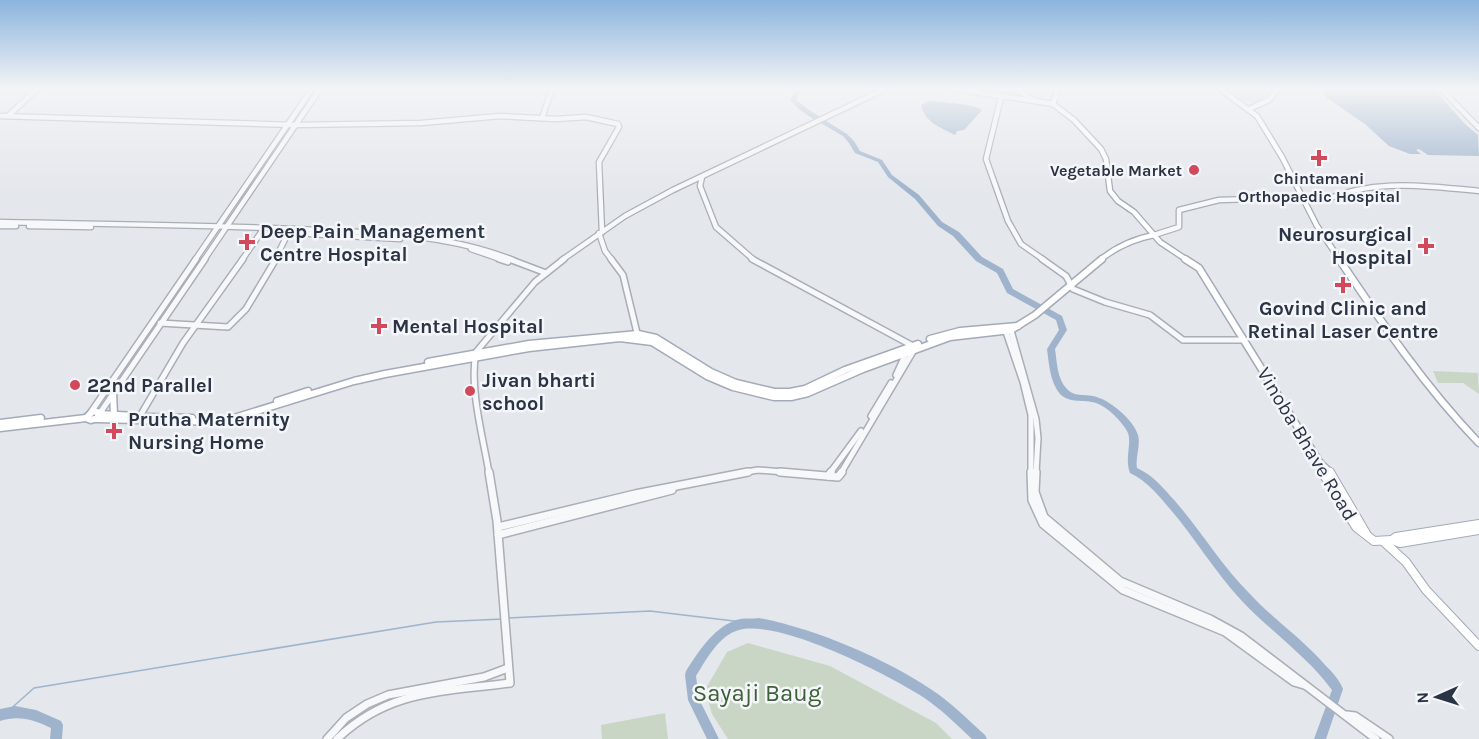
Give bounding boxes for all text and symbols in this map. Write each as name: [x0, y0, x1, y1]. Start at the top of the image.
marker: Chintamani Orthopaedic Hospital: [1310, 149, 1328, 167]
place label: Vegetable Market: [1050, 161, 1182, 180]
marker: Vegetable Market: [1187, 163, 1201, 177]
place label: Chintamani Orthopaedic Hospital: [1238, 169, 1400, 206]
place label: Deep Pain Management Centre Hospital: [260, 220, 485, 266]
place label: Neurosurgical Hospital: [1278, 223, 1412, 269]
marker: Deep Pain Management Centre Hospital: [238, 233, 256, 251]
marker: Neurosurgical Hospital: [1417, 237, 1435, 255]
marker: Govind Clinic and Retinal Laser Centre: [1334, 276, 1352, 294]
place label: Govind Clinic and Retinal Laser Centre: [1248, 297, 1438, 343]
place label: Mental Hospital: [392, 315, 544, 338]
marker: Mental Hospital: [370, 317, 388, 335]
street label: Vinoba Bhave Road: [1252, 363, 1362, 525]
place label: Jivan bharti school: [482, 369, 596, 415]
place label: 22nd Parallel: [87, 374, 213, 397]
marker: 22nd Parallel: [68, 378, 82, 392]
marker: Jivan bharti school: [463, 384, 477, 398]
place label: Prutha Maternity Nursing Home: [128, 408, 290, 454]
marker: Prutha Maternity Nursing Home: [105, 422, 123, 440]
north arrow: [1407, 667, 1467, 727]
park label: Sayaji Baug: [693, 679, 822, 707]
text: N: [1413, 692, 1432, 704]

